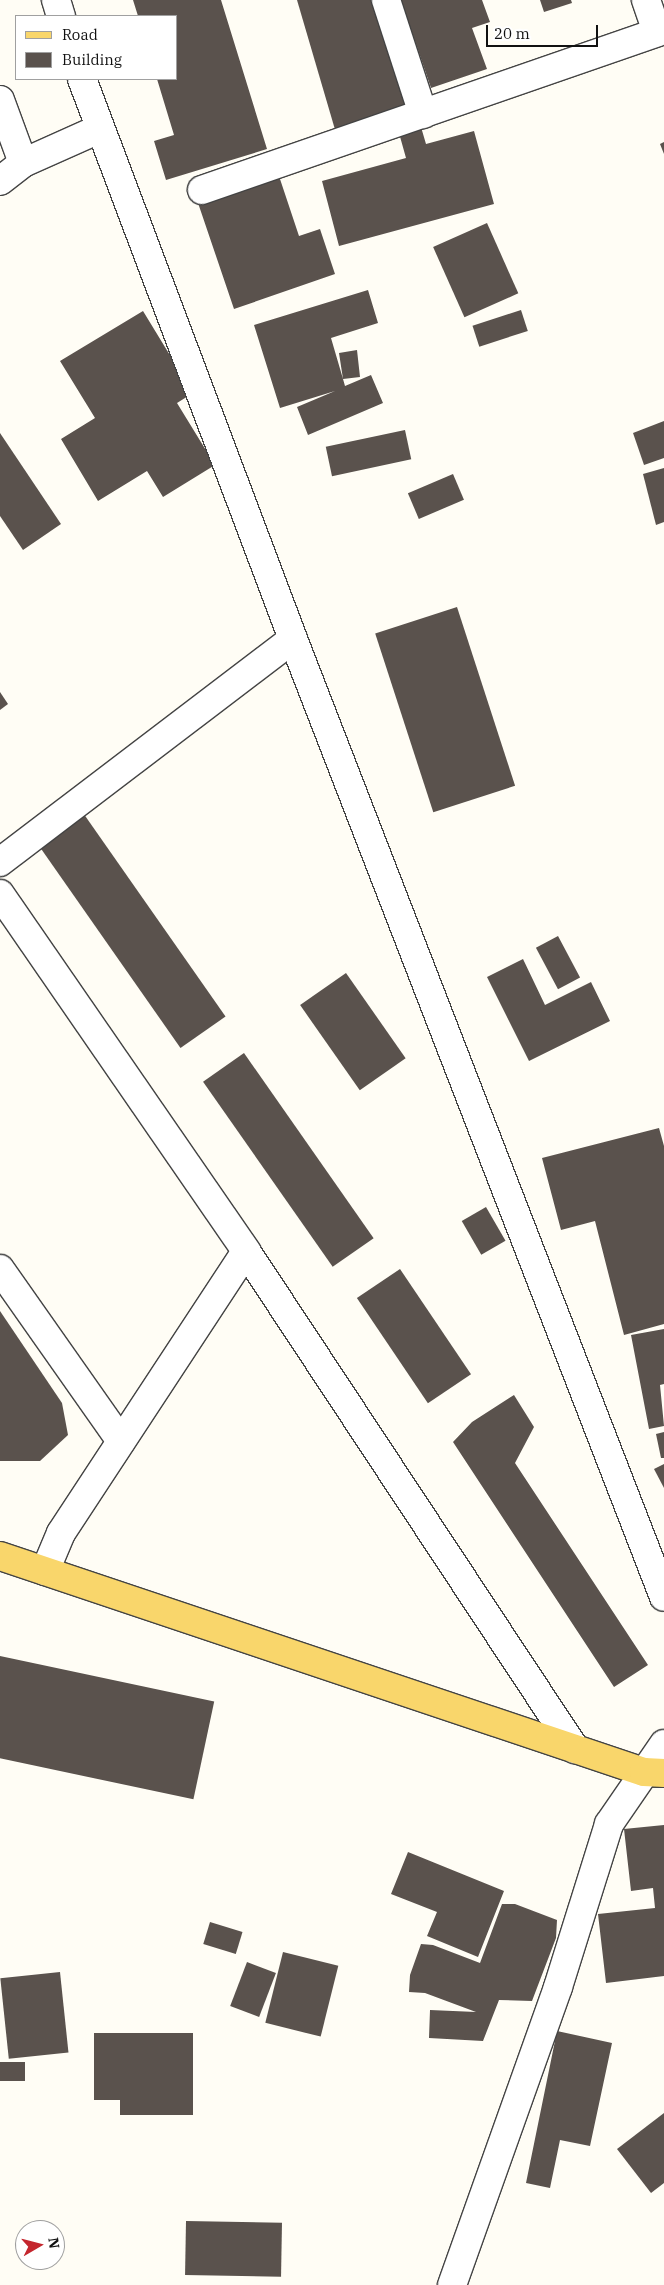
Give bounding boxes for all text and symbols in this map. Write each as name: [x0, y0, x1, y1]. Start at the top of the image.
legend: [15, 15, 178, 80]
scale bar: [489, 15, 602, 47]
text: 20 m: [494, 24, 530, 43]
text: Road: [62, 25, 98, 44]
text: Building: [62, 50, 122, 69]
north arrow: [15, 2220, 65, 2270]
text: N: [44, 2236, 64, 2250]

